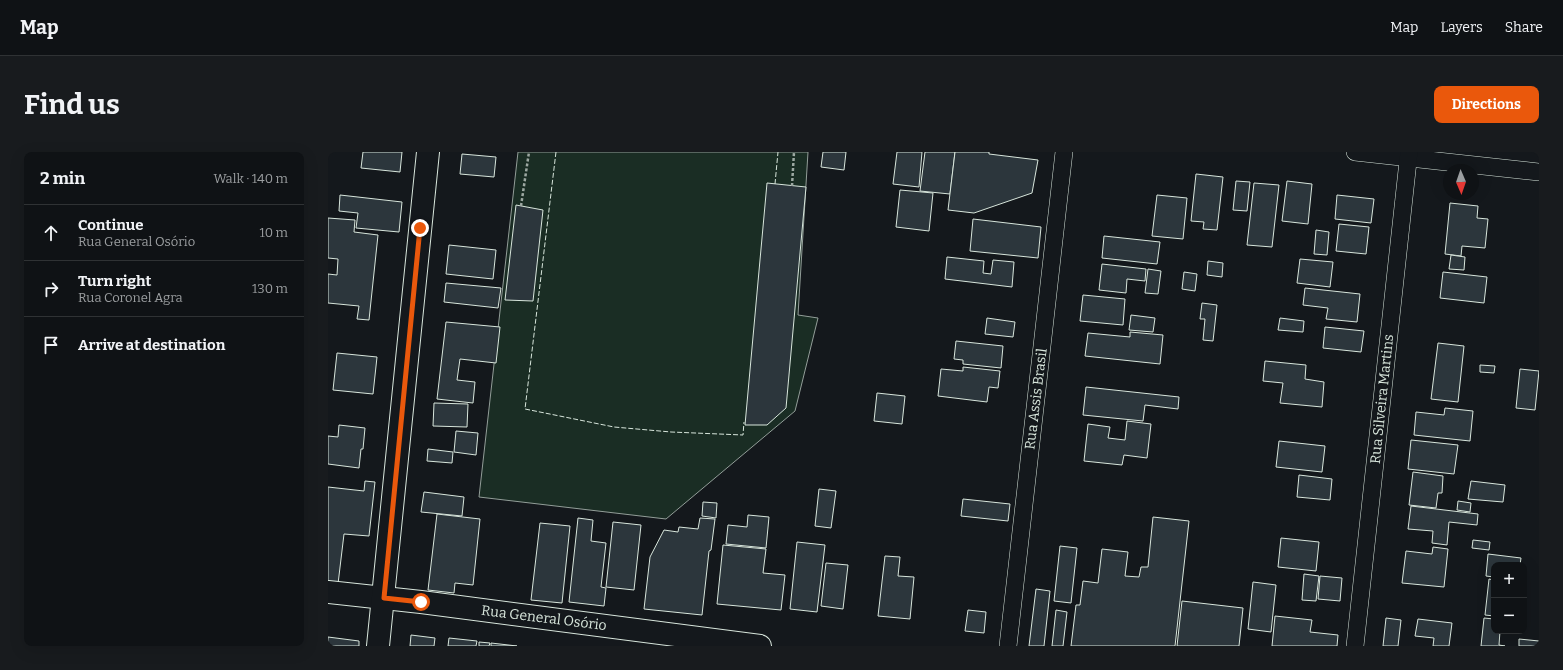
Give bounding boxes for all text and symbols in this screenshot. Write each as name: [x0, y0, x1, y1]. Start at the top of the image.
text: Map: [20, 16, 59, 39]
text: Map: [1390, 19, 1418, 36]
text: Layers: [1440, 19, 1483, 36]
text: Share: [1505, 19, 1543, 36]
button: Directions: [1434, 86, 1539, 123]
text: Find us: [24, 88, 120, 121]
north arrow: [1443, 164, 1479, 200]
text: 2 min: [40, 168, 85, 189]
text: Walk · 140 m: [213, 171, 288, 186]
text: Continue: [78, 216, 144, 234]
route end: [411, 219, 429, 237]
icon: ahead: [40, 222, 62, 244]
text: 10 m: [259, 225, 288, 240]
text: Rua General Osório: [78, 234, 195, 249]
text: Turn right: [78, 272, 151, 290]
icon: right: [40, 278, 62, 300]
text: 130 m: [252, 281, 288, 296]
text: Rua Coronel Agra: [78, 290, 183, 305]
street label: Rua Silveira Martins: [1367, 333, 1397, 465]
icon: arrive: [40, 334, 62, 356]
text: Arrive at destination: [78, 336, 225, 354]
street label: Rua Assis Brasil: [1021, 347, 1051, 451]
map controls: [1491, 562, 1527, 634]
button: +: [1491, 562, 1527, 598]
route start: [412, 593, 430, 611]
button: −: [1491, 598, 1527, 634]
street label: Rua General Osório: [480, 602, 608, 634]

